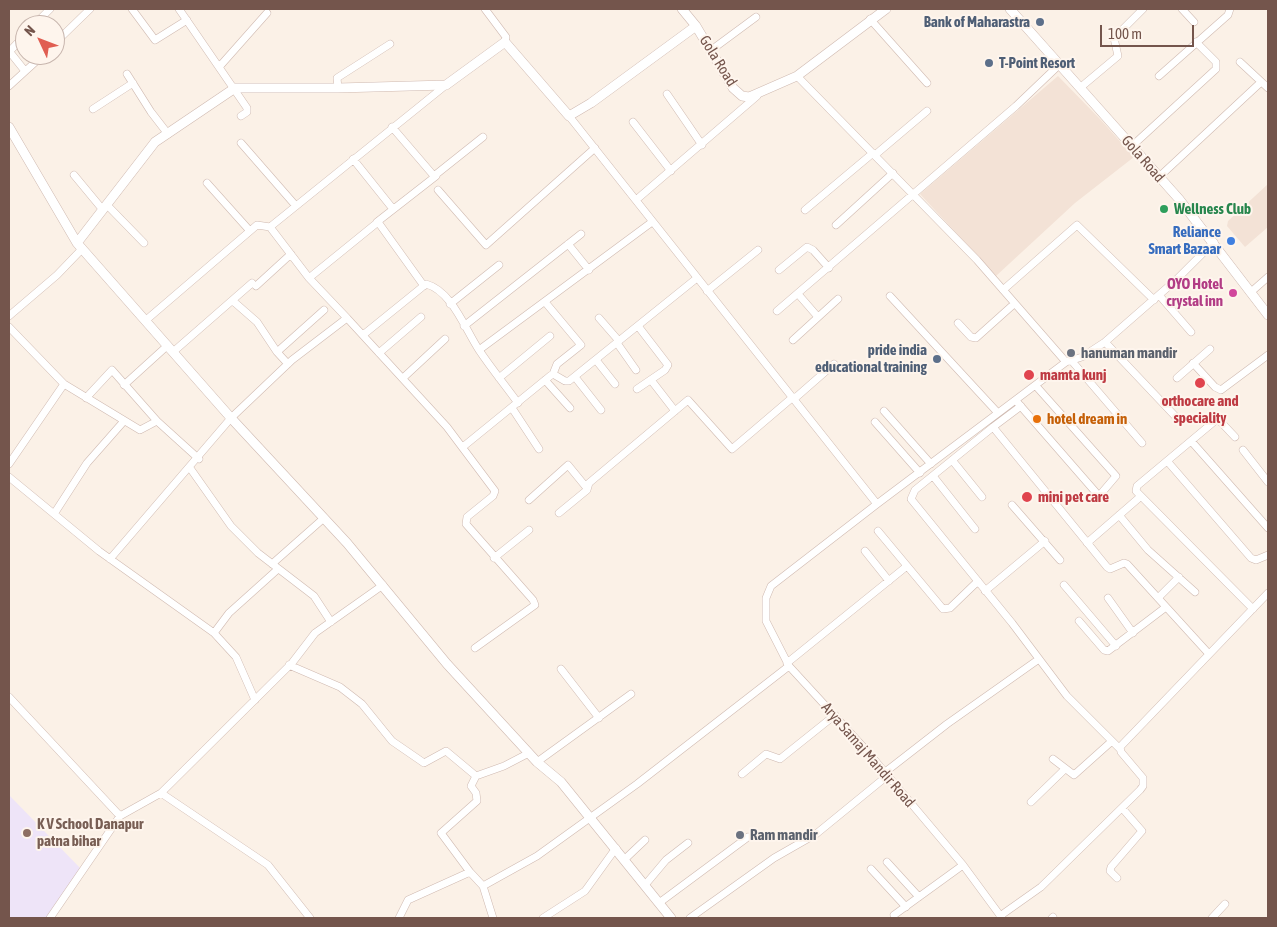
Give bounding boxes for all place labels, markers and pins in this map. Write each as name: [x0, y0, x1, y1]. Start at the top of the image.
place label: Bank of Maharastra: [924, 13, 1030, 31]
marker: Bank of Maharastra: [1034, 16, 1046, 28]
place label: T-Point Resort: [999, 54, 1075, 72]
marker: T-Point Resort: [983, 57, 995, 69]
place label: Wellness Club: [1174, 200, 1251, 218]
marker: Wellness Club: [1158, 203, 1170, 215]
place label: Reliance Smart Bazaar: [1148, 223, 1221, 258]
marker: Reliance Smart Bazaar: [1225, 235, 1237, 247]
place label: OYO Hotel crystal inn: [1166, 275, 1223, 310]
marker: OYO Hotel crystal inn: [1227, 287, 1239, 299]
place label: pride india educational training: [815, 341, 927, 376]
place label: hanuman mandir: [1081, 344, 1177, 362]
marker: hanuman mandir: [1065, 347, 1077, 359]
marker: pride india educational training: [931, 353, 943, 365]
place label: mamta kunj: [1040, 366, 1106, 384]
marker: mamta kunj: [1022, 368, 1036, 382]
marker: orthocare and speciality: [1193, 376, 1207, 390]
place label: orthocare and speciality: [1161, 392, 1239, 427]
place label: hotel dream in: [1047, 410, 1127, 428]
marker: hotel dream in: [1031, 413, 1043, 425]
place label: mini pet care: [1038, 488, 1109, 506]
marker: mini pet care: [1020, 490, 1034, 504]
place label: K V School Danapur patna bihar: [37, 815, 143, 850]
place label: Ram mandir: [750, 826, 817, 844]
marker: K V School Danapur patna bihar: [21, 827, 33, 839]
marker: Ram mandir: [734, 829, 746, 841]

